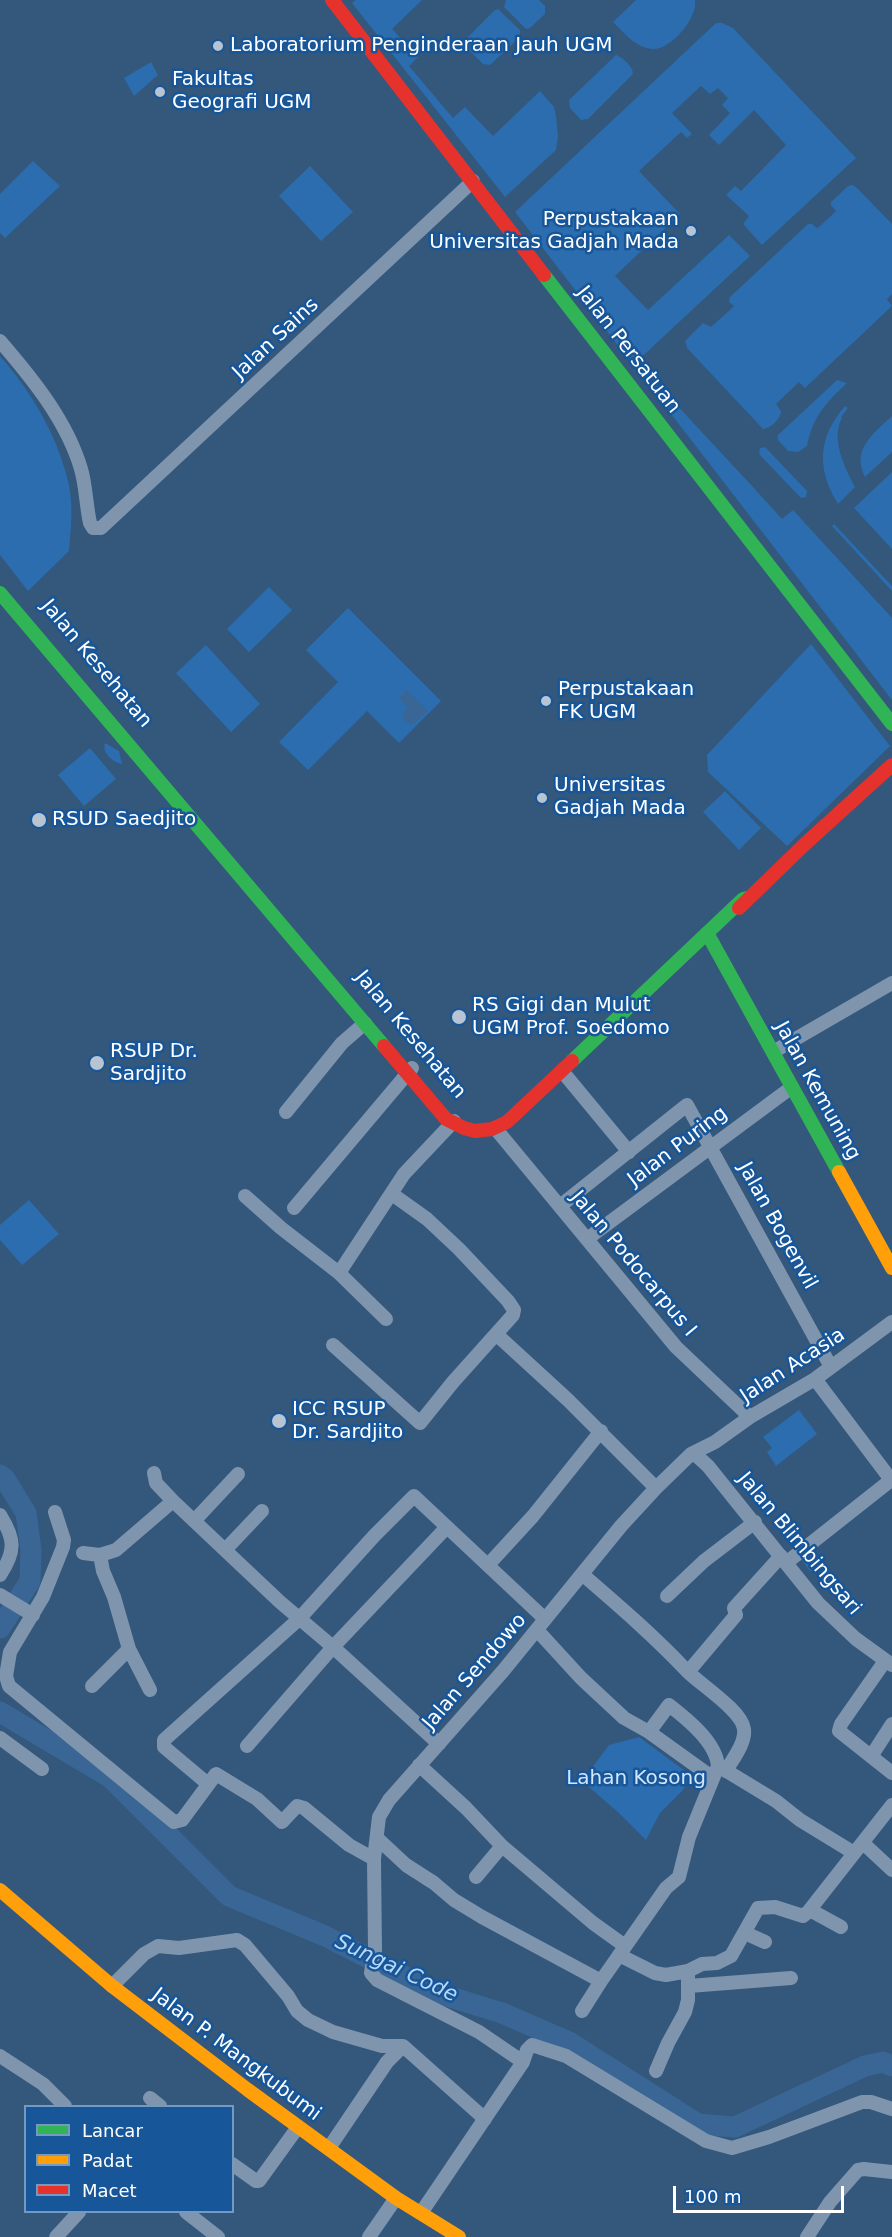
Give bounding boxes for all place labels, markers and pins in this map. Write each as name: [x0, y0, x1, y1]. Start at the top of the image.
place label: Laboratorium Penginderaan Jauh UGM: [230, 34, 612, 58]
marker: Laboratorium Penginderaan Jauh UGM: [211, 39, 225, 53]
place label: Fakultas Geografi UGM: [172, 68, 312, 115]
marker: Fakultas Geografi UGM: [153, 85, 167, 99]
place label: Perpustakaan Universitas Gadjah Mada: [429, 208, 679, 255]
marker: Perpustakaan Universitas Gadjah Mada: [684, 224, 698, 238]
place label: Perpustakaan FK UGM: [558, 678, 694, 725]
marker: Perpustakaan FK UGM: [539, 694, 553, 708]
place label: Universitas Gadjah Mada: [554, 774, 686, 821]
marker: Universitas Gadjah Mada: [535, 791, 549, 805]
place label: RSUD Saedjito: [52, 808, 196, 832]
marker: RSUD Saedjito: [30, 811, 48, 829]
place label: RS Gigi dan Mulut UGM Prof. Soedomo: [472, 994, 670, 1041]
marker: RS Gigi dan Mulut UGM Prof. Soedomo: [450, 1008, 468, 1026]
place label: RSUP Dr. Sardjito: [110, 1040, 198, 1087]
marker: RSUP Dr. Sardjito: [88, 1054, 106, 1072]
place label: ICC RSUP Dr. Sardjito: [292, 1398, 403, 1445]
marker: ICC RSUP Dr. Sardjito: [270, 1412, 288, 1430]

